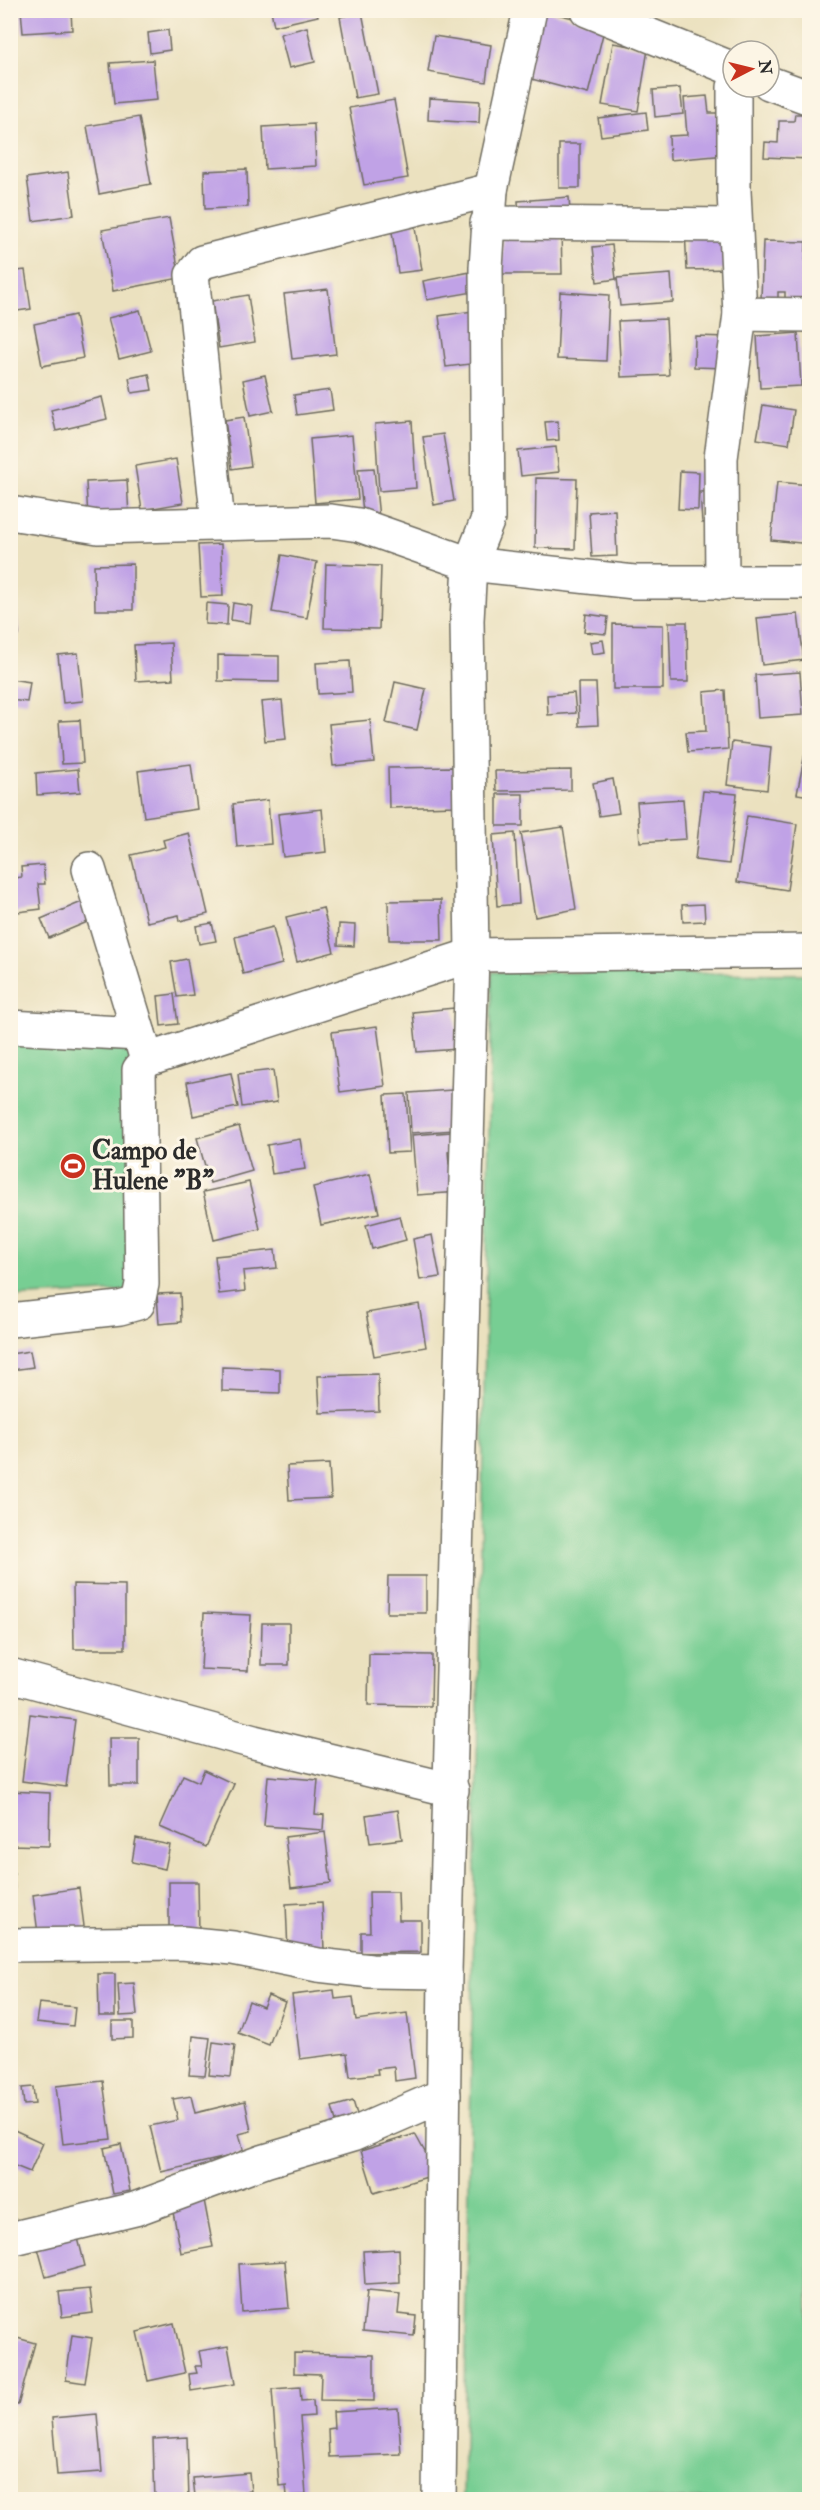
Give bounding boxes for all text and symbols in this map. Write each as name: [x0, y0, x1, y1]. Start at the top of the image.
north arrow: [721, 39, 781, 99]
text: N: [754, 58, 776, 76]
place label: Campo de Hulene "B": [92, 1135, 214, 1197]
sports icon: Campo de Hulene "B": [58, 1151, 88, 1181]

